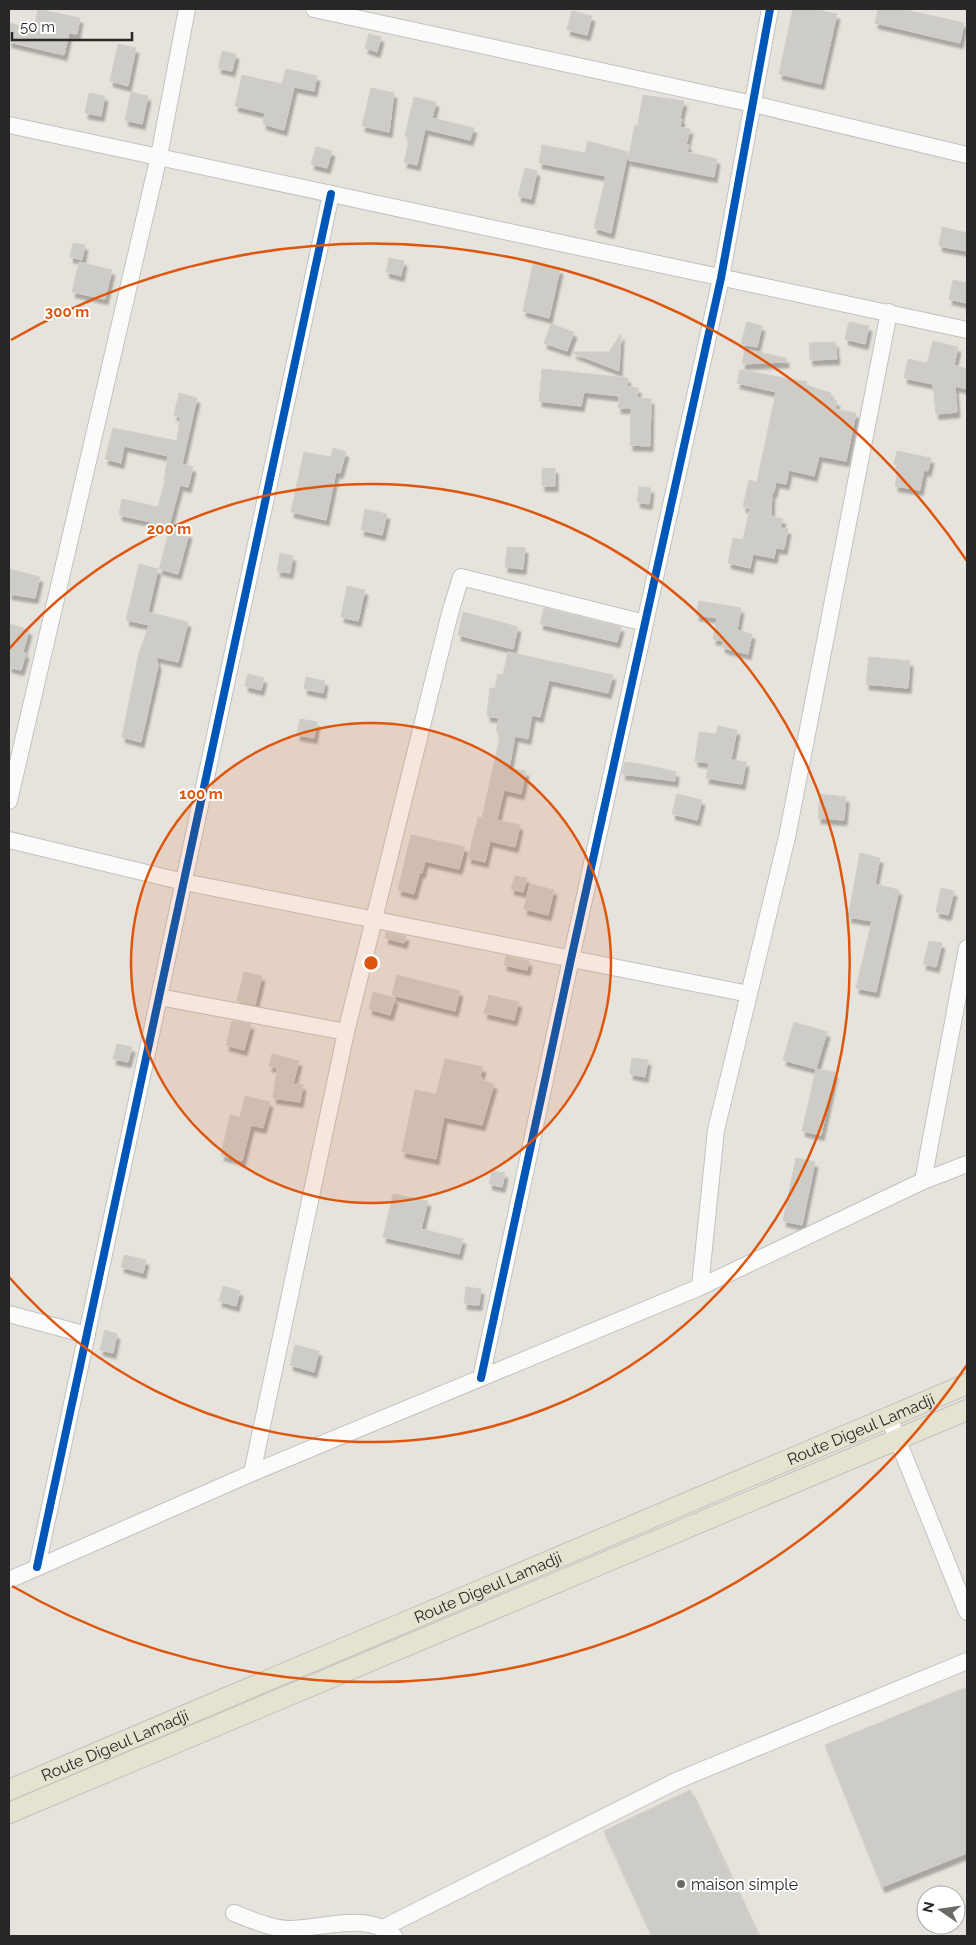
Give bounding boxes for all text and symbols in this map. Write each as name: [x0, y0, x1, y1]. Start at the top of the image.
scale bar: [12, 10, 132, 42]
text: 50 m: [20, 18, 55, 36]
text: 300 m: [45, 303, 89, 321]
text: 200 m: [147, 520, 191, 538]
text: 100 m: [179, 785, 223, 803]
centre of rings: [362, 954, 380, 972]
street label: Route Digeul Lamadji: [784, 1390, 937, 1469]
street label: Route Digeul Lamadji: [411, 1548, 565, 1627]
street label: Route Digeul Lamadji: [39, 1706, 192, 1785]
place label: maison simple: [691, 1875, 798, 1894]
marker: maison simple: [675, 1878, 687, 1890]
north arrow: [916, 1885, 966, 1935]
text: N: [919, 1900, 937, 1914]

